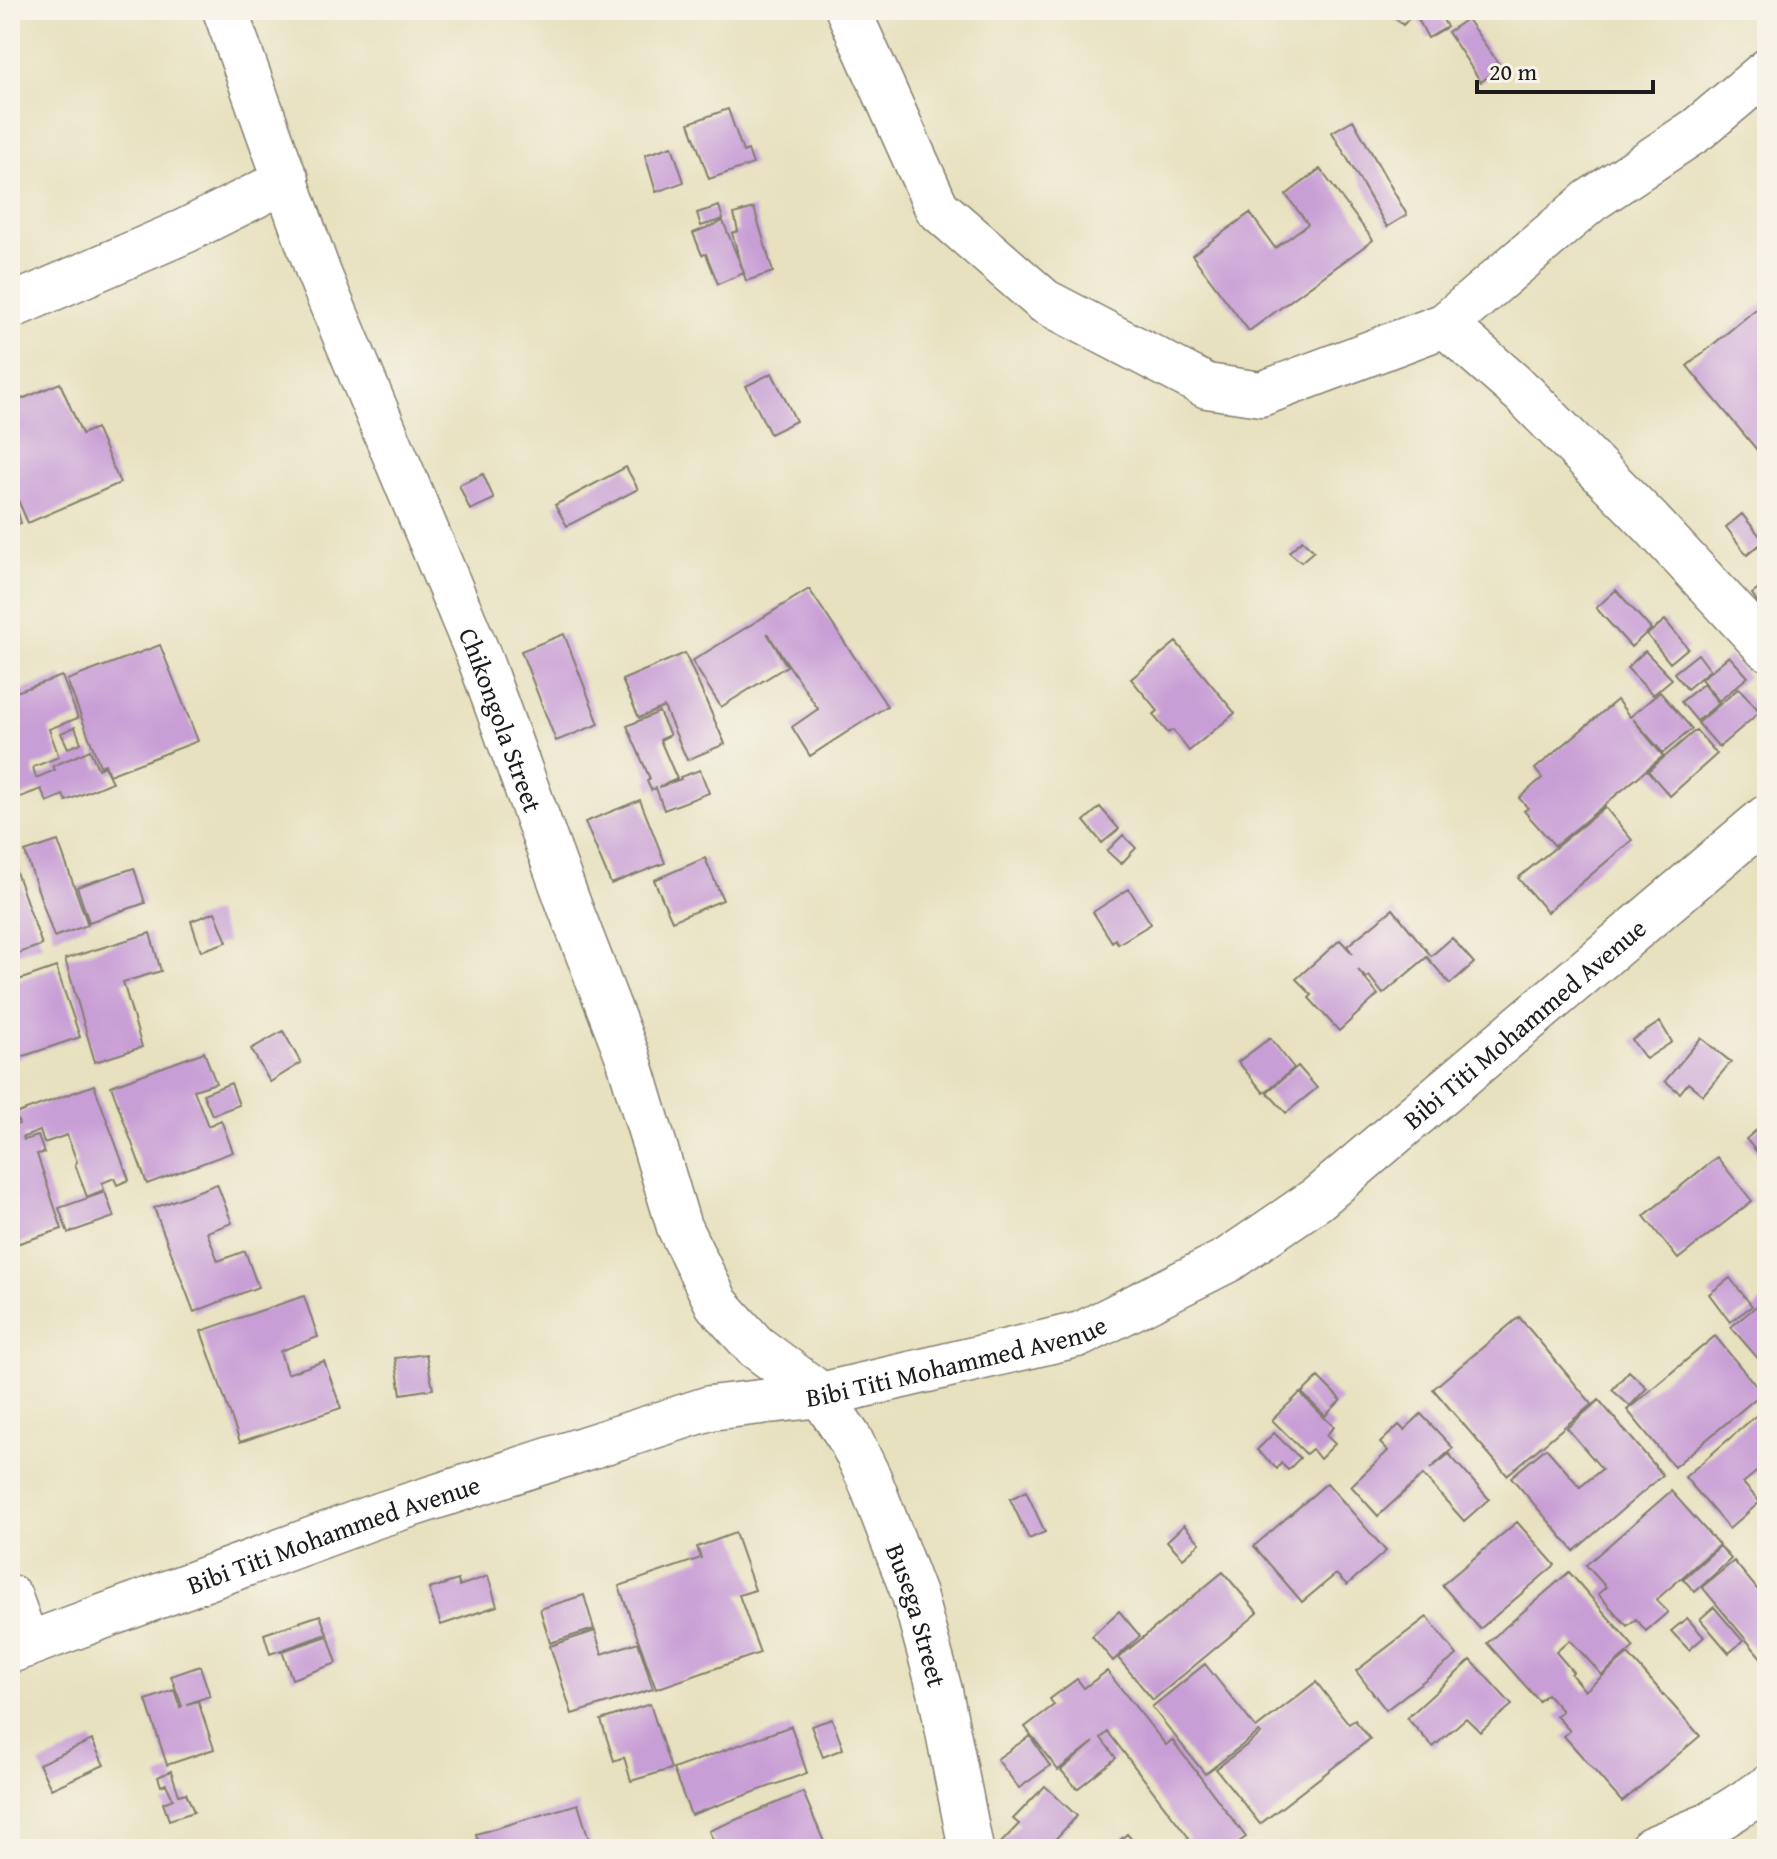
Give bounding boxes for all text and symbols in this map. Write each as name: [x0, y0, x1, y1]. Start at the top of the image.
scale bar: [1477, 44, 1653, 94]
text: 20 m: [1489, 54, 1537, 89]
street label: Chikongola Street: [450, 621, 553, 818]
street label: Bibi Titi Mohammed Avenue: [1394, 909, 1654, 1138]
street label: Bibi Titi Mohammed Avenue: [804, 1305, 1113, 1416]
street label: Bibi Titi Mohammed Avenue: [181, 1464, 485, 1604]
street label: Busega Street: [876, 1538, 957, 1691]

